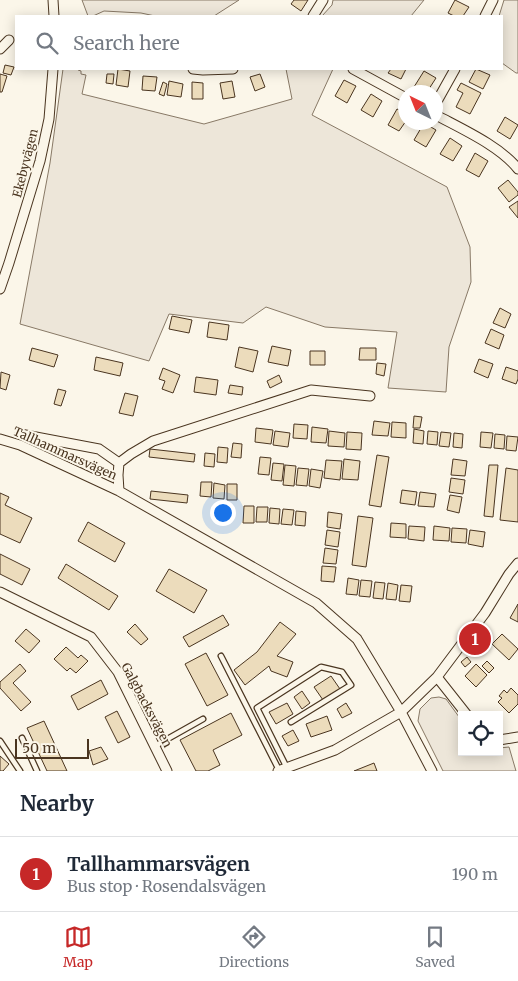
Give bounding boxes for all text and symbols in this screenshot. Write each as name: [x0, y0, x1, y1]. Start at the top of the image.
search box: [15, 15, 503, 70]
icon: search: [33, 29, 61, 57]
text: Search here: [73, 31, 180, 55]
north arrow: [398, 85, 443, 130]
street label: Ekebyvägen: [9, 127, 41, 199]
street label: Tallhammarsvägen: [11, 423, 119, 483]
your location: [210, 500, 236, 526]
pin: 1: [459, 620, 491, 658]
street label: Galgbacksvägen: [118, 660, 176, 750]
map controls: [458, 711, 503, 756]
button: locate: [458, 711, 503, 756]
scale bar: [15, 736, 89, 759]
text: 50 m: [22, 739, 56, 757]
text: Nearby: [20, 790, 94, 817]
text: Tallhammarsvägen: [67, 852, 250, 876]
text: 1: [32, 864, 40, 884]
text: 190 m: [452, 864, 498, 884]
text: Bus stop · Rosendalsvägen: [67, 876, 266, 896]
tab: Map: [63, 923, 93, 971]
tab: Directions: [219, 923, 289, 971]
tab: Saved: [415, 923, 455, 971]

